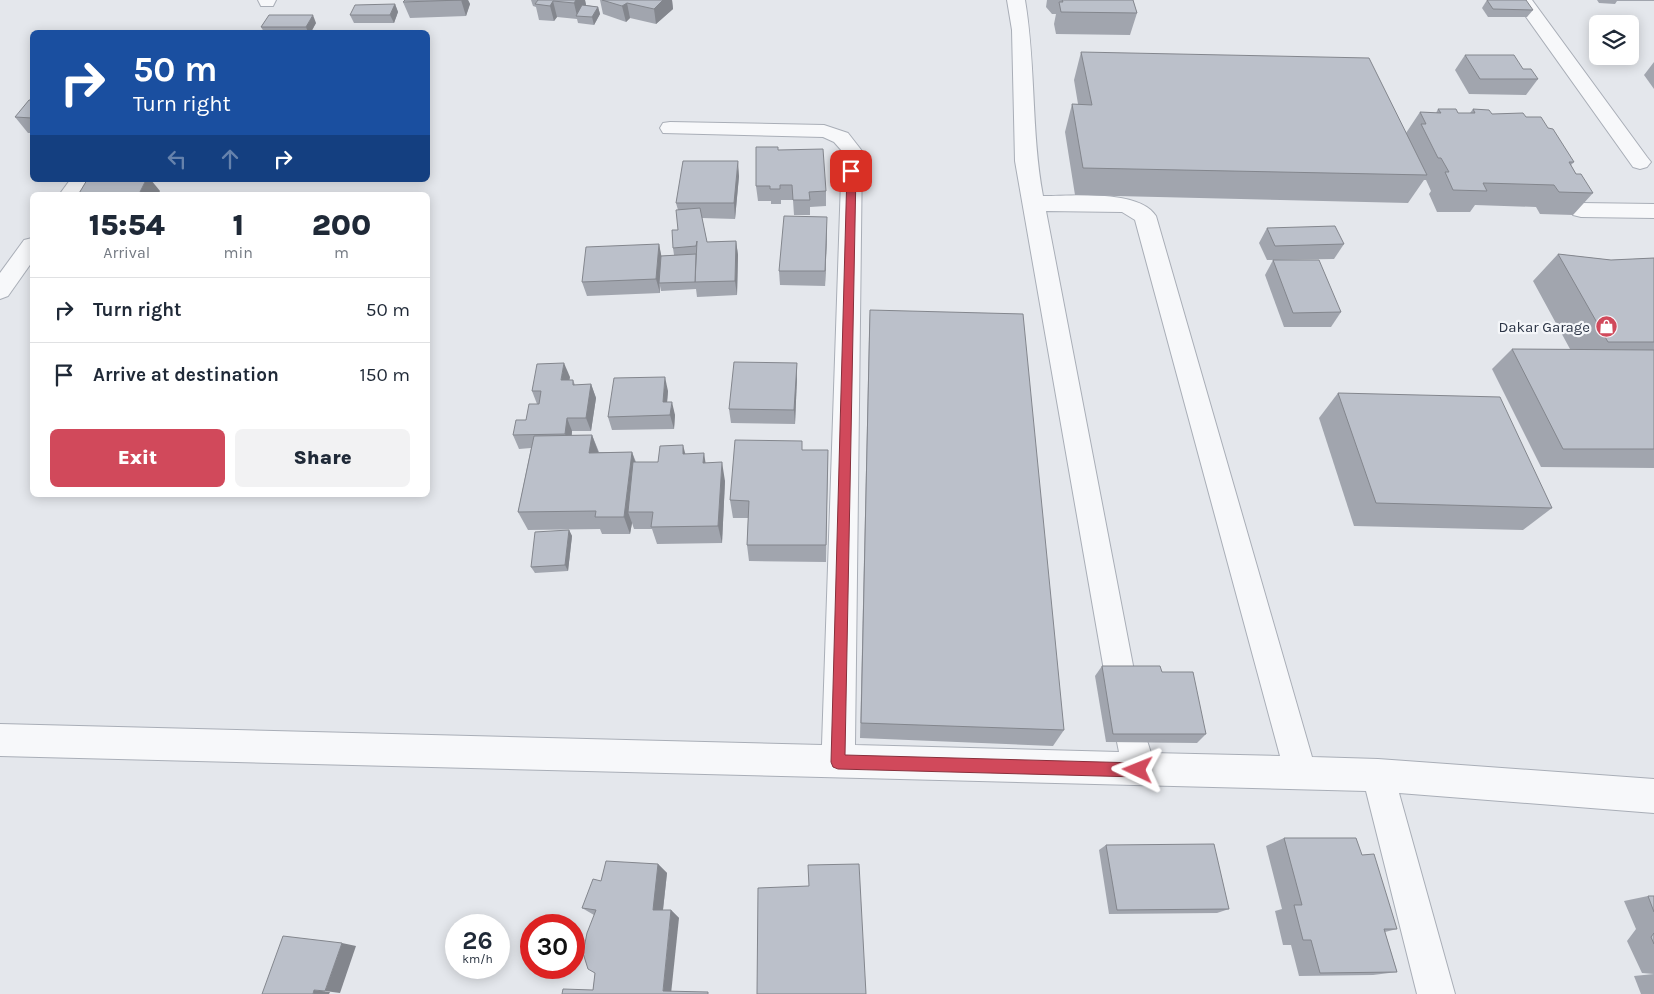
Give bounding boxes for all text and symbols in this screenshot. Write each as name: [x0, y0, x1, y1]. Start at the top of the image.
map controls: [1589, 15, 1639, 65]
button: layers: [1589, 15, 1639, 65]
text: 50 m: [133, 49, 218, 90]
icon: right: [50, 50, 115, 115]
text: Turn right: [133, 91, 231, 117]
icon: left: [163, 145, 191, 173]
icon: ahead: [216, 145, 244, 173]
icon: right: [269, 145, 297, 173]
pin: [830, 150, 872, 192]
icon: arrive: [837, 157, 865, 185]
text: 15:54: [89, 207, 165, 243]
text: 1: [232, 207, 244, 243]
text: 200: [312, 207, 371, 243]
text: Arrival: [103, 243, 150, 262]
text: min: [224, 243, 253, 262]
text: m: [334, 243, 349, 262]
icon: right: [50, 296, 78, 324]
text: Turn right: [93, 299, 182, 321]
text: 50 m: [366, 299, 410, 321]
shop icon: Dakar Garage: [1594, 315, 1618, 339]
place label: Dakar Garage: [1498, 318, 1590, 336]
icon: arrive: [50, 361, 78, 389]
text: Arrive at destination: [93, 364, 279, 386]
text: 150 m: [359, 364, 410, 386]
button: Exit: [50, 429, 225, 487]
button: Share: [235, 429, 410, 487]
position arrow: [1111, 743, 1163, 795]
speed limit sign: 30: [520, 914, 585, 979]
text: 26: [462, 926, 493, 955]
text: km/h: [462, 952, 493, 966]

